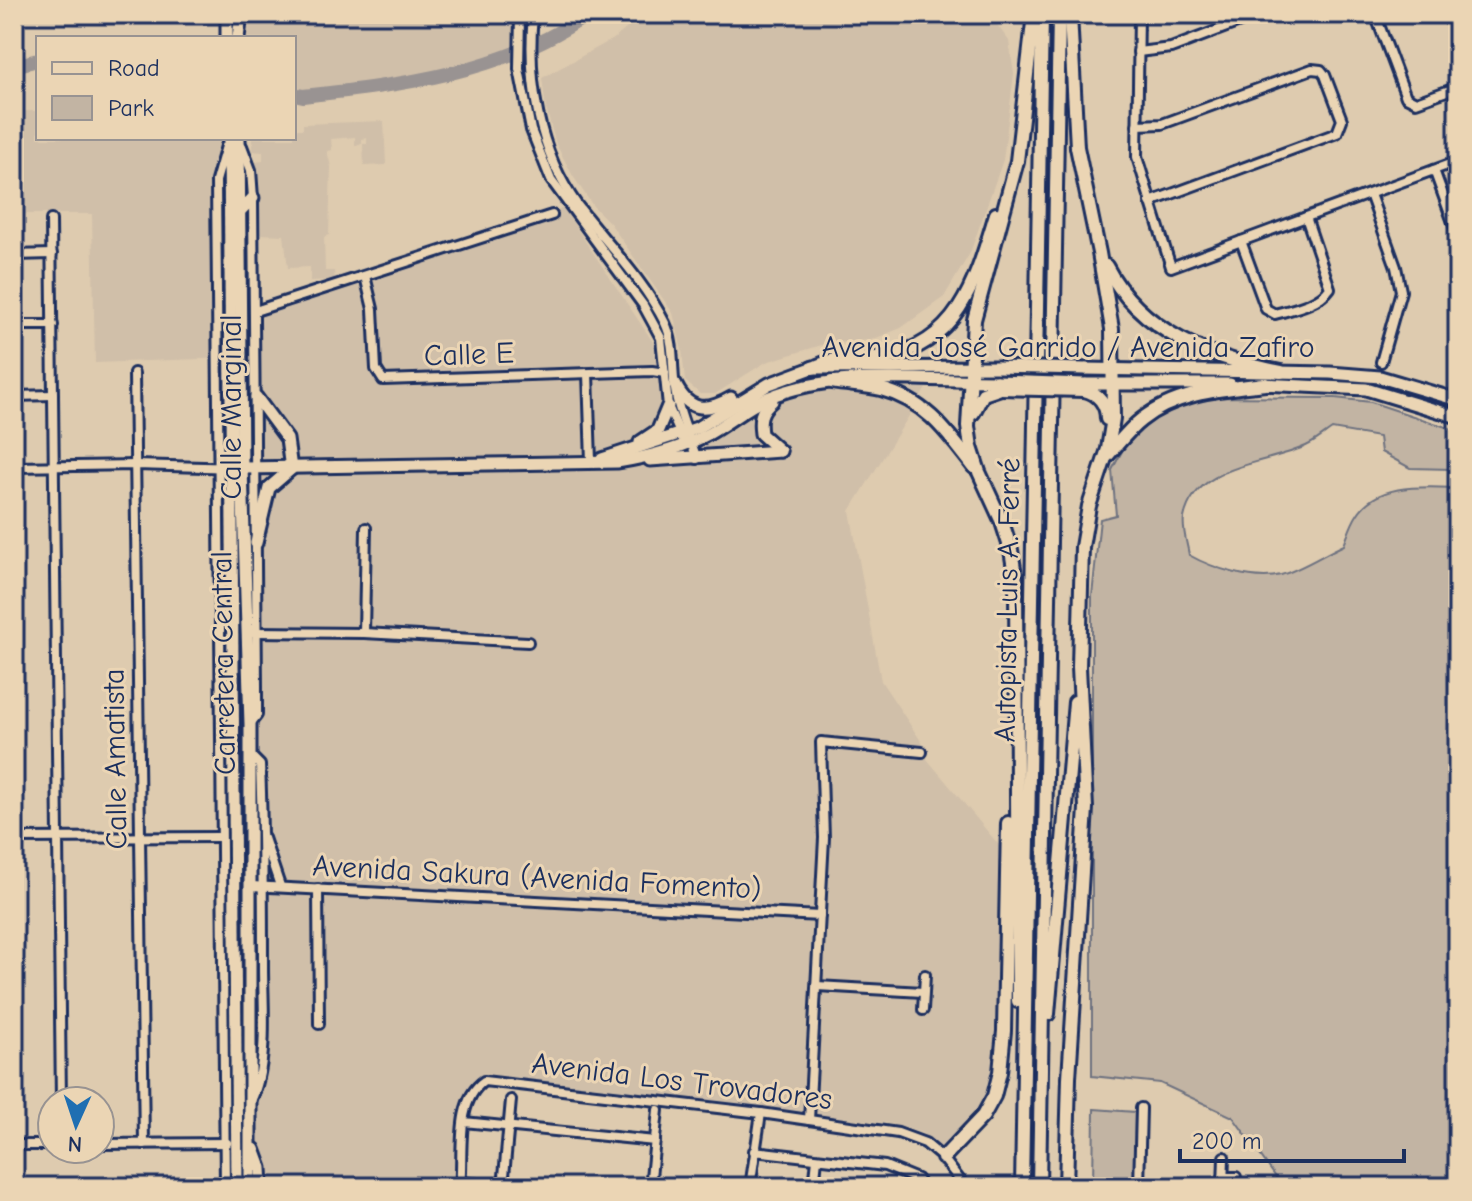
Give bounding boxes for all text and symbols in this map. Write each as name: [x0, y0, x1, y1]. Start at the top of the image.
legend: [36, 36, 296, 140]
text: Road: [108, 54, 160, 82]
text: Park: [108, 94, 154, 122]
street label: Calle Marginal: [214, 314, 249, 500]
street label: Avenida José Garrido / Avenida Zafiro: [821, 330, 1315, 365]
street label: Calle E: [423, 335, 515, 374]
street label: Autopista Luis A. Ferré: [988, 457, 1027, 743]
street label: Carretera Central: [204, 551, 243, 775]
street label: Calle Amatista: [96, 668, 135, 850]
street label: Avenida Sakura (Avenida Fomento): [312, 848, 762, 907]
street label: Avenida Los Trovadores: [530, 1046, 834, 1117]
north arrow: [36, 1085, 116, 1165]
scale bar: [1180, 1113, 1404, 1163]
text: 200 m: [1192, 1127, 1262, 1155]
text: N: [67, 1131, 83, 1157]

